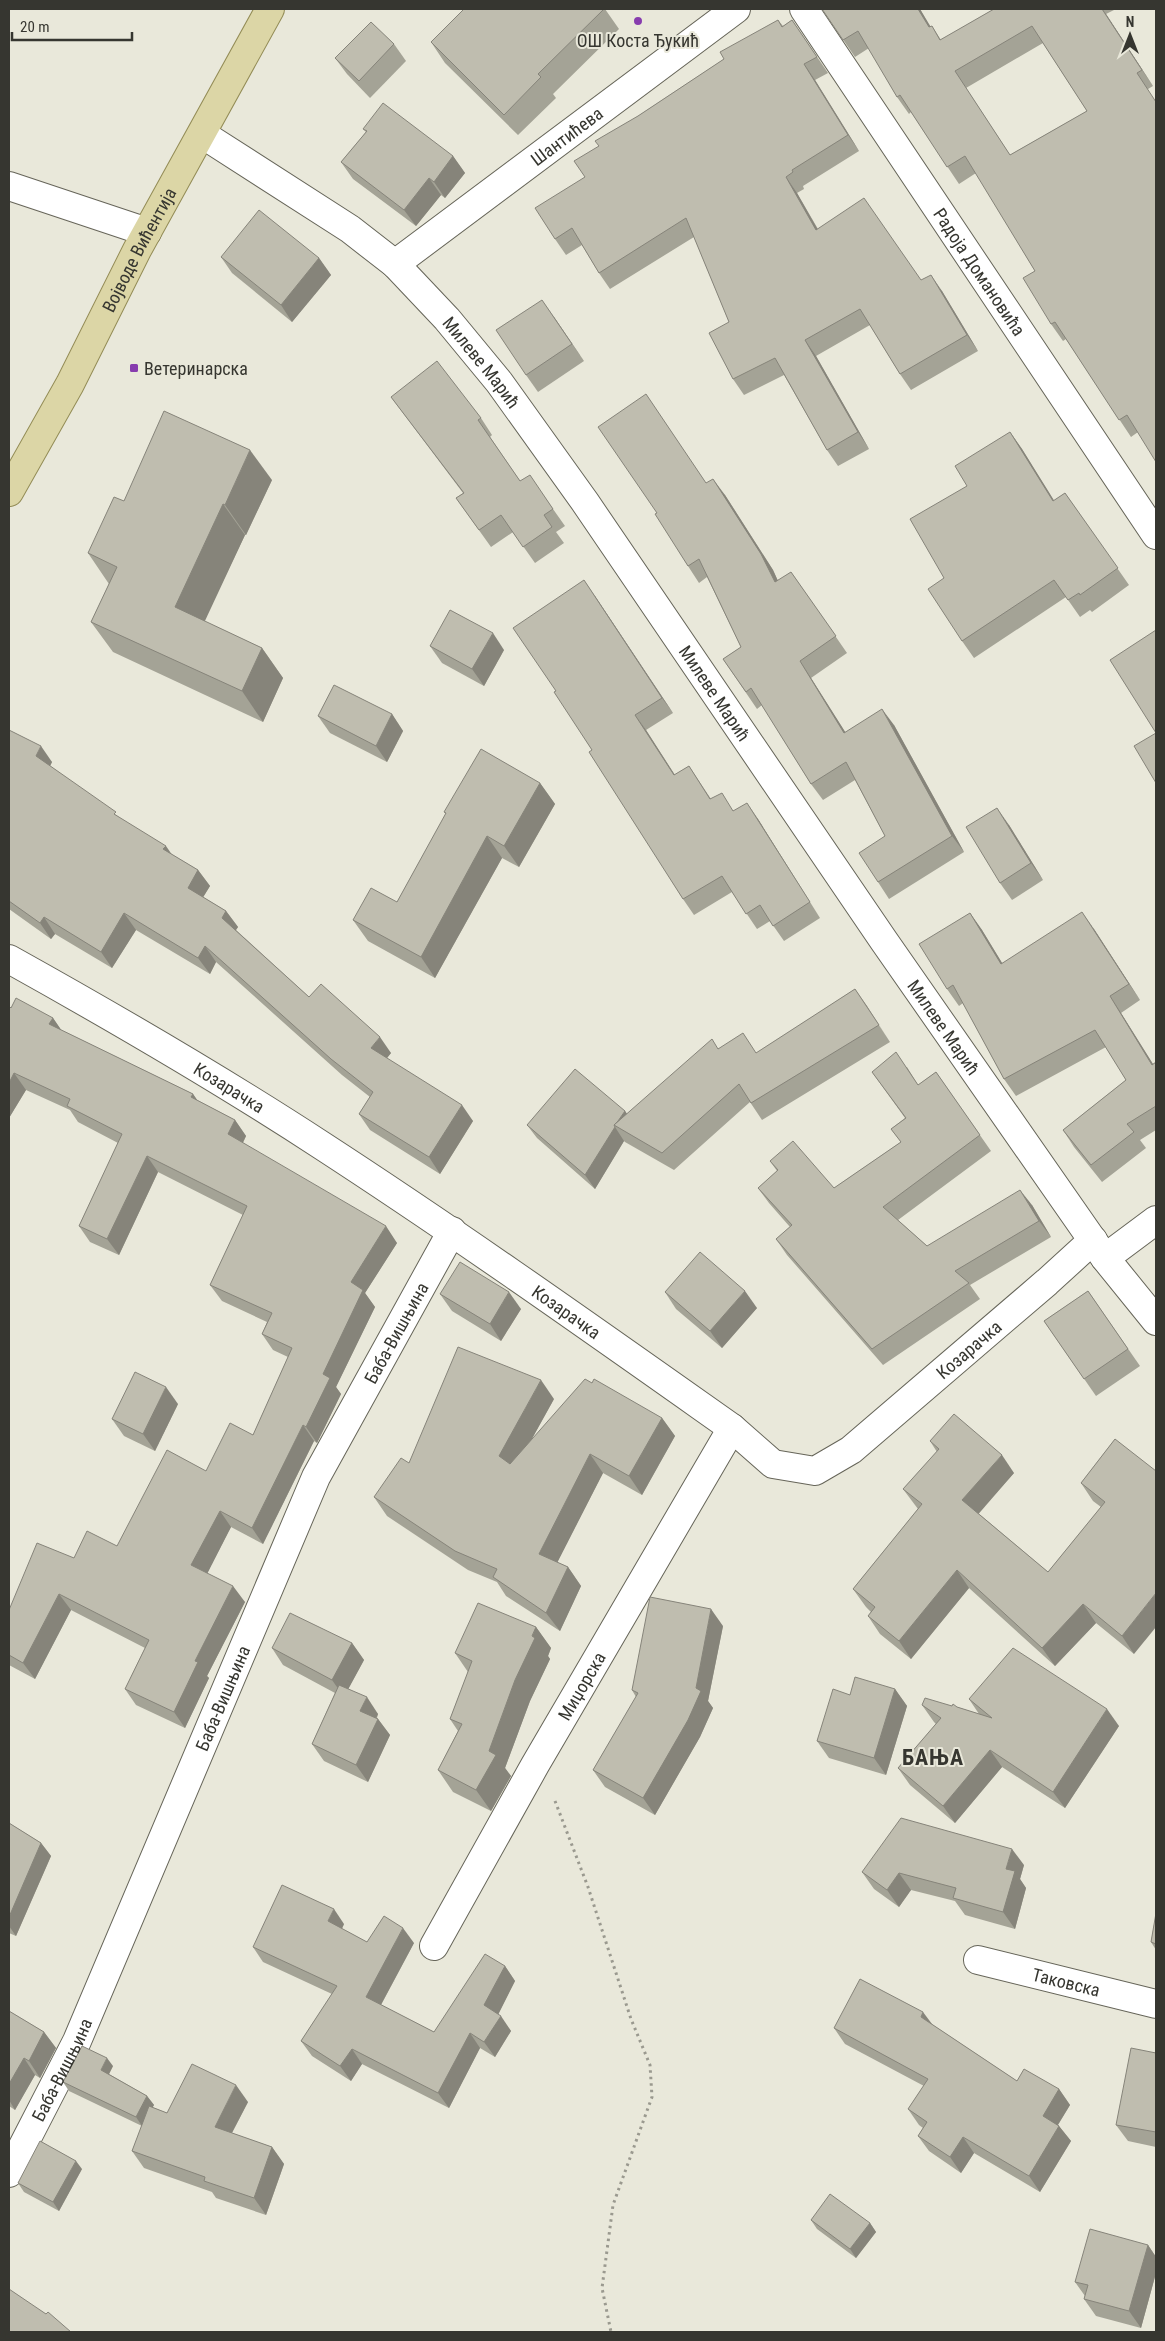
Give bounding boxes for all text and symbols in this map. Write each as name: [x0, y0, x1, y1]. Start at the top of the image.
scale bar: [12, 10, 132, 42]
north arrow: [1105, 10, 1155, 60]
text: N: [1126, 14, 1134, 30]
marker: ОШ Коста Ђукић: [632, 15, 644, 27]
text: 20 m: [20, 18, 50, 36]
place label: ОШ Коста Ђукић: [577, 30, 699, 51]
street label: Шантићева: [526, 102, 606, 170]
street label: Војводе Вићентија: [97, 184, 180, 315]
street label: Радоја Домановића: [930, 204, 1030, 339]
street label: Милеве Марић: [439, 312, 525, 412]
place label: Ветеринарска: [144, 358, 248, 379]
marker: Ветеринарска: [128, 362, 140, 374]
street label: Милеве Марић: [675, 641, 755, 745]
street label: Милеве Марић: [904, 975, 984, 1079]
street label: Козарачка: [190, 1058, 269, 1117]
street label: Баба-Вишњина: [359, 1278, 432, 1387]
street label: Козарачка: [528, 1280, 605, 1343]
street label: Козарачка: [932, 1316, 1005, 1383]
street label: Баба-Вишњина: [191, 1642, 254, 1754]
street label: Миџорска: [553, 1648, 609, 1724]
district label: БАЊА: [902, 1745, 964, 1770]
street label: Таковска: [1030, 1963, 1102, 2000]
street label: Баба-Вишњина: [27, 2015, 96, 2125]

